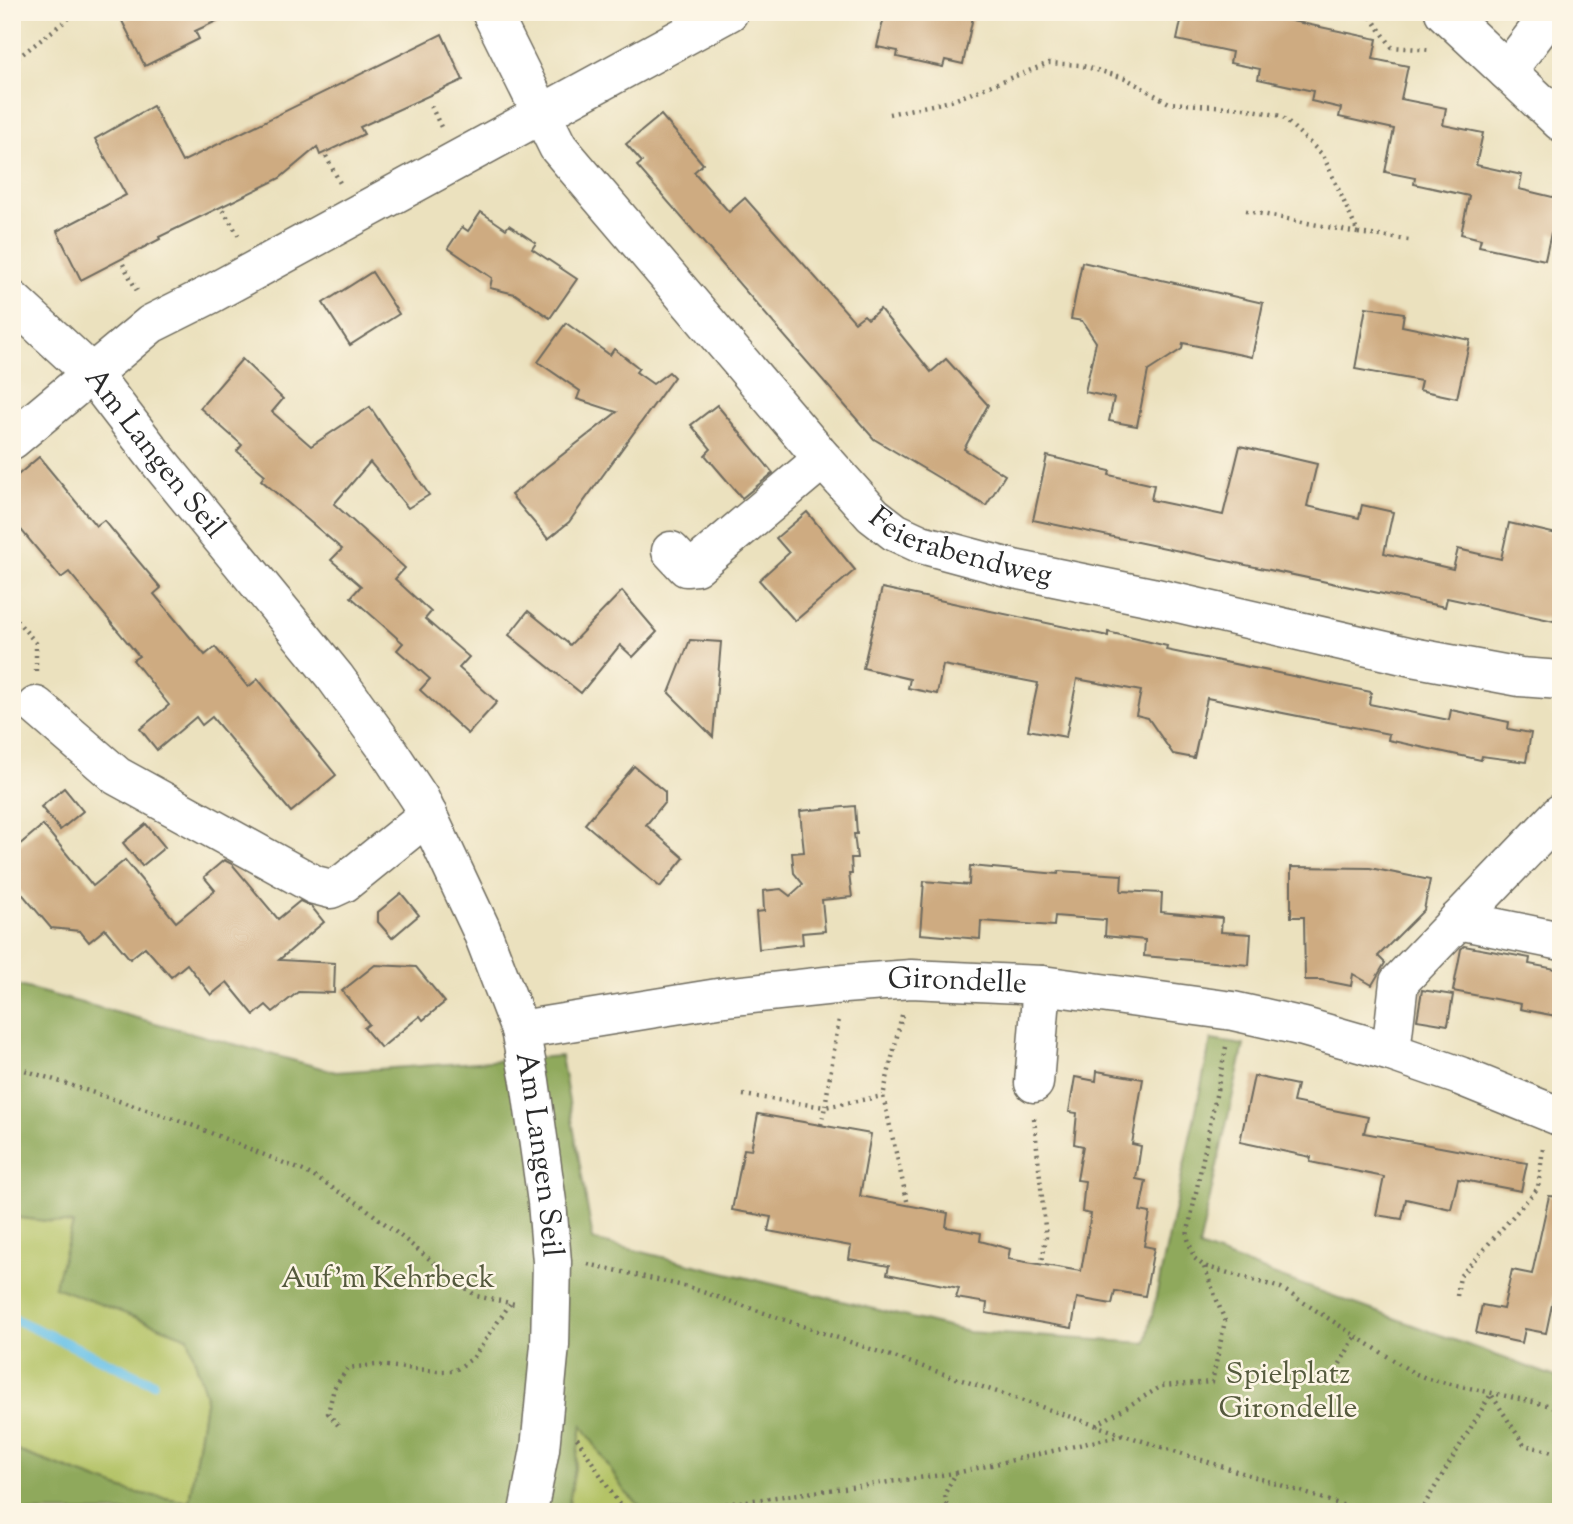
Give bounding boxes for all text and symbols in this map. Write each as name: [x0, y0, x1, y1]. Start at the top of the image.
street label: Am Langen Seil: [73, 359, 235, 548]
street label: Feierabendweg: [859, 497, 1056, 598]
street label: Girondelle: [886, 957, 1028, 1006]
street label: Am Langen Seil: [503, 1048, 573, 1259]
park label: Auf'm Kehrbeck: [281, 1258, 495, 1301]
park label: Spielplatz Girondelle: [1219, 1354, 1357, 1431]

